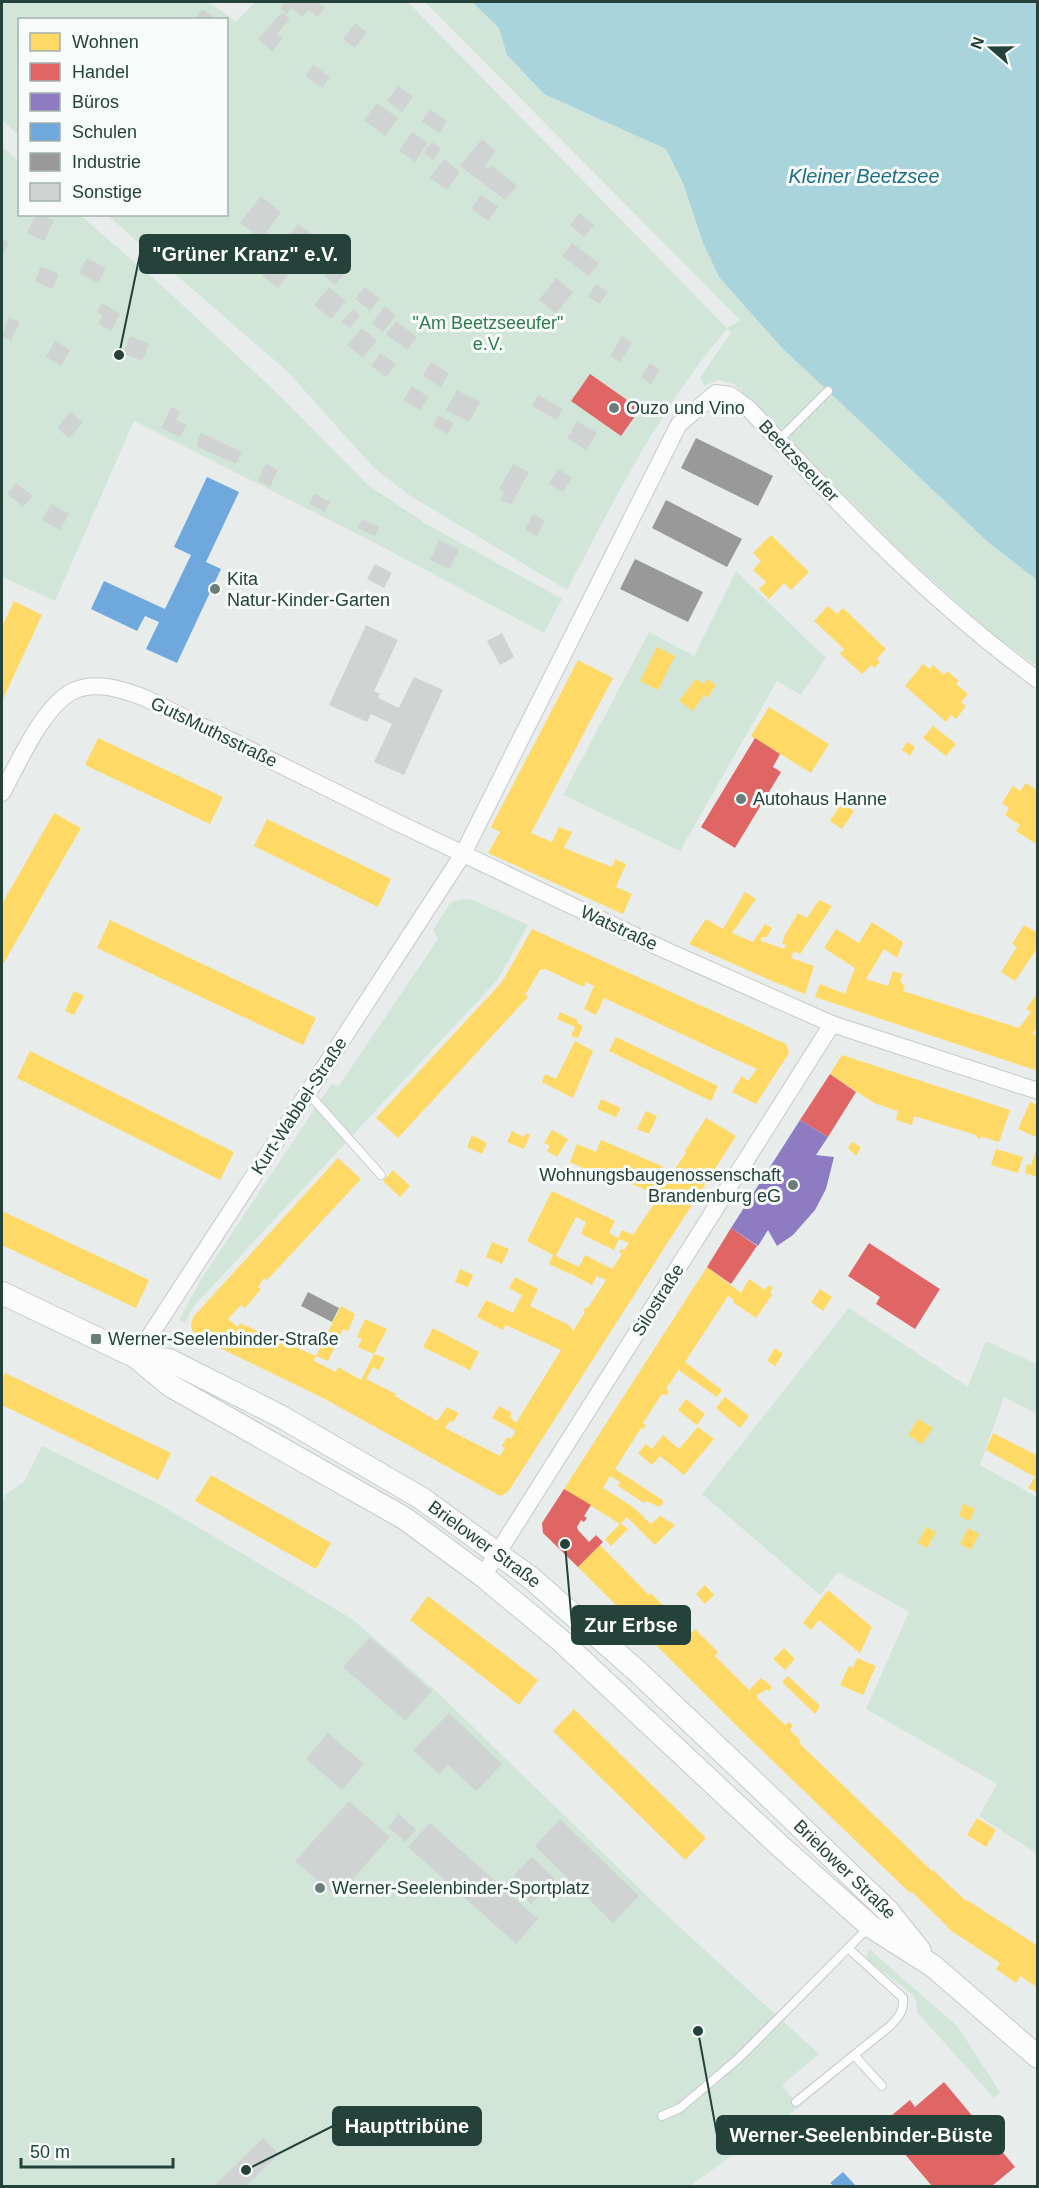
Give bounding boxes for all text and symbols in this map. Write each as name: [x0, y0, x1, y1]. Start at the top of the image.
legend: [18, 18, 228, 216]
north arrow: [961, 18, 1021, 78]
text: Wohnen: [72, 32, 139, 52]
text: N: [967, 35, 987, 51]
text: Handel: [72, 62, 129, 82]
text: Büros: [72, 92, 119, 112]
text: Schulen: [72, 122, 137, 142]
text: Industrie: [72, 152, 141, 172]
water label: Kleiner Beetzsee: [788, 165, 940, 187]
text: Sonstige: [72, 182, 142, 202]
callout: "Grüner Kranz" e.V.: [140, 235, 350, 273]
text: "Grüner Kranz" e.V.: [152, 243, 338, 265]
park label: "Am Beetzseeufer" e.V.: [413, 313, 563, 354]
place label: Ouzo und Vino: [626, 398, 745, 418]
marker: Ouzo und Vino: [607, 401, 621, 415]
street label: Beetzseeufer: [755, 416, 843, 506]
place label: Kita Natur-Kinder-Garten: [227, 569, 390, 610]
marker: Kita Natur-Kinder-Garten: [208, 582, 222, 596]
street label: GutsMuthsstraße: [148, 693, 280, 771]
place label: Autohaus Hanne: [753, 789, 887, 809]
marker: Autohaus Hanne: [734, 792, 748, 806]
street label: Watstraße: [577, 902, 661, 954]
street label: Kurt-Wabbel-Straße: [247, 1034, 351, 1178]
place label: Wohnungsbaugenossenschaft Brandenburg eG: [539, 1165, 781, 1206]
marker: Wohnungsbaugenossenschaft Brandenburg eG: [786, 1178, 800, 1192]
street label: Silostraße: [628, 1260, 688, 1340]
place label: Werner-Seelenbinder-Straße: [108, 1329, 339, 1349]
marker: Werner-Seelenbinder-Straße: [89, 1332, 103, 1346]
street label: Brielower Straße: [424, 1497, 545, 1592]
callout: Zur Erbse: [572, 1606, 690, 1644]
text: Zur Erbse: [584, 1614, 678, 1636]
street label: Brielower Straße: [790, 1816, 900, 1923]
place label: Werner-Seelenbinder-Sportplatz: [332, 1878, 590, 1898]
marker: Werner-Seelenbinder-Sportplatz: [313, 1881, 327, 1895]
callout: Haupttribüne: [333, 2107, 481, 2145]
text: Haupttribüne: [345, 2115, 469, 2137]
callout: Werner-Seelenbinder-Büste: [717, 2116, 1004, 2154]
text: Werner-Seelenbinder-Büste: [729, 2124, 993, 2146]
scale bar: [21, 2131, 172, 2169]
text: 50 m: [30, 2142, 70, 2162]

